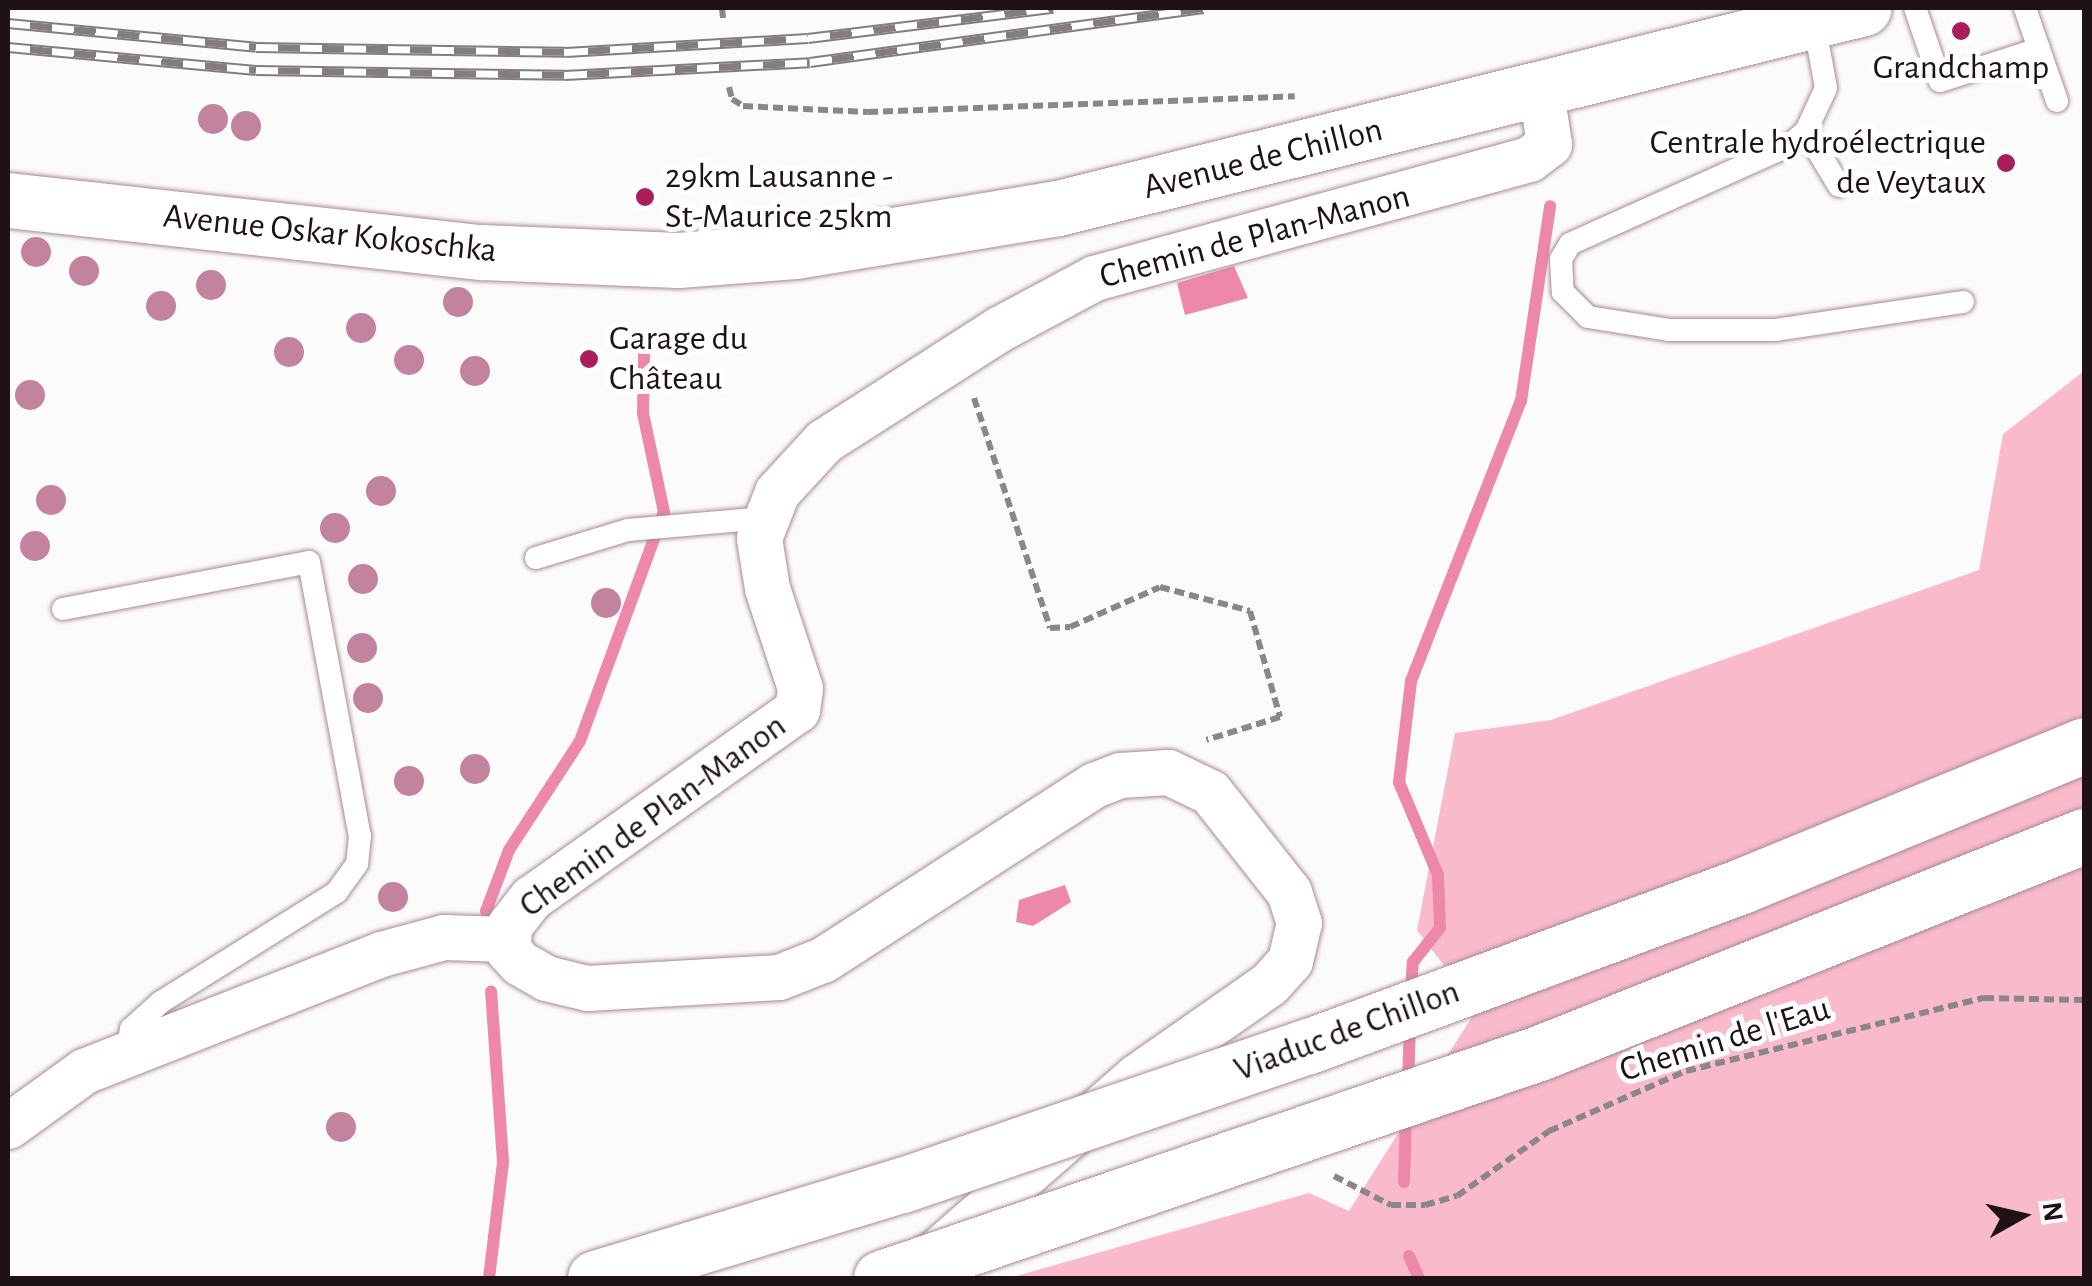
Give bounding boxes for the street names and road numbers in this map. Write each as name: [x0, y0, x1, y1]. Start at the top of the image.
street label: Avenue de Chillon: [1139, 109, 1387, 209]
street label: Chemin de Plan-Manon: [1095, 175, 1415, 299]
street label: Avenue Oskar Kokoschka: [161, 196, 499, 272]
street label: Chemin de Plan-Manon: [511, 705, 795, 927]
street label: Viaduc de Chillon: [1229, 971, 1465, 1091]
street label: Chemin de l'Eau: [1615, 988, 1835, 1092]

